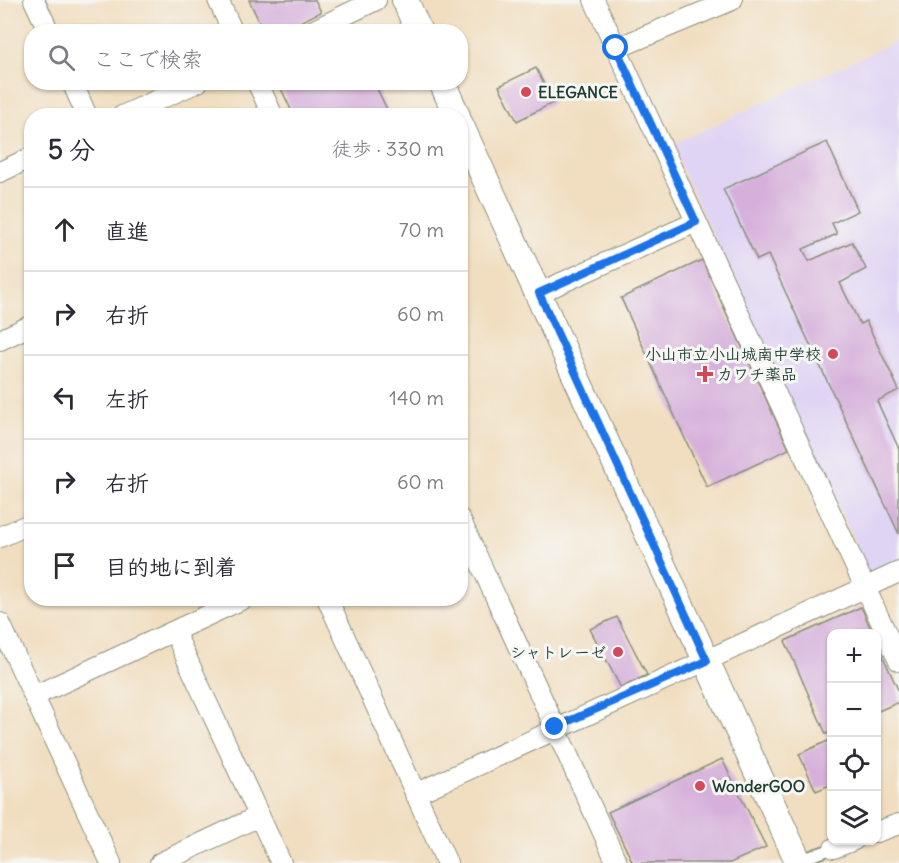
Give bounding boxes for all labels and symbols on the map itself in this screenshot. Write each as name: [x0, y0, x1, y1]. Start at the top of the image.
route start: [602, 34, 628, 60]
place label: ELEGANCE: [538, 82, 618, 102]
marker: ELEGANCE: [519, 85, 533, 99]
place label: 小山市立小山城南中学校: [645, 344, 821, 364]
marker: 小山市立小山城南中学校: [826, 347, 840, 361]
place label: カワチ薬品: [717, 364, 797, 384]
marker: カワチ薬品: [698, 367, 712, 381]
place label: シャトレーゼ: [510, 642, 606, 662]
marker: シャトレーゼ: [611, 645, 625, 659]
route end: [541, 713, 567, 739]
place label: WonderGOO: [712, 776, 805, 796]
marker: WonderGOO: [693, 779, 707, 793]

